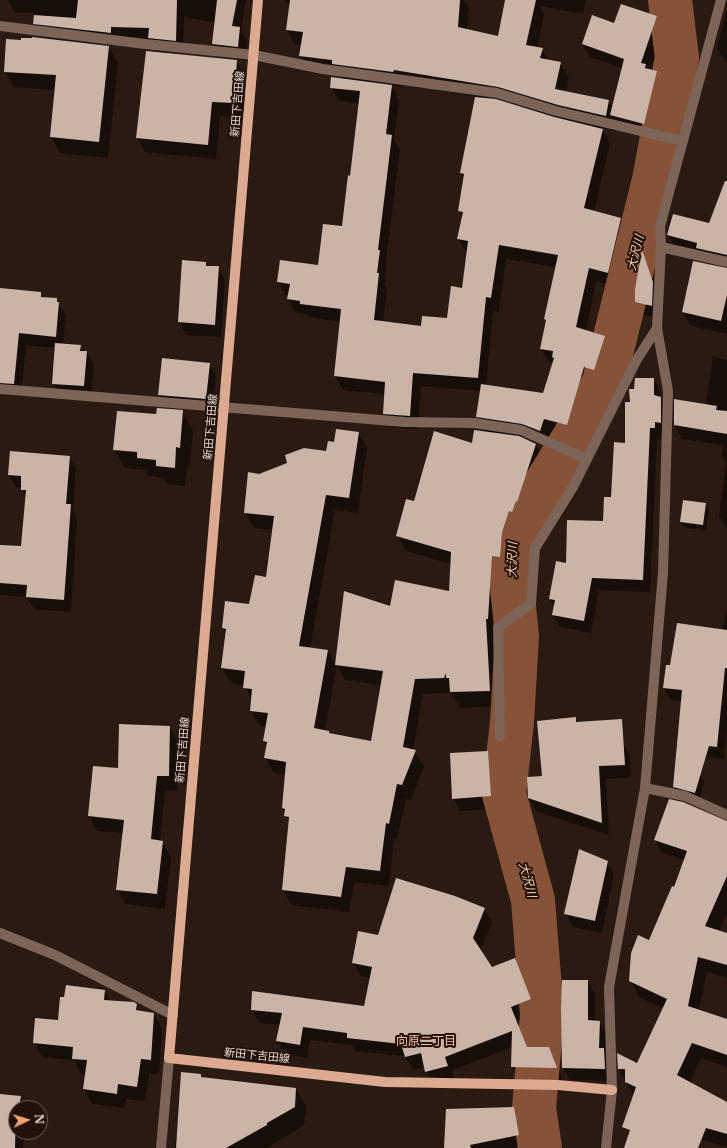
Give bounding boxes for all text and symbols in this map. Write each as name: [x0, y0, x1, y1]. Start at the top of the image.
street label: 新田下吉田線: [229, 71, 247, 137]
water label: 大沢川: [625, 234, 647, 272]
street label: 新田下吉田線: [202, 394, 220, 460]
water label: 大沢川: [505, 542, 521, 578]
street label: 新田下吉田線: [174, 717, 192, 783]
water label: 大沢川: [515, 861, 539, 899]
district label: 向原二丁目: [396, 1035, 456, 1049]
street label: 新田下吉田線: [223, 1046, 291, 1066]
north arrow: [8, 1100, 48, 1140]
text: N: [32, 1114, 46, 1125]

